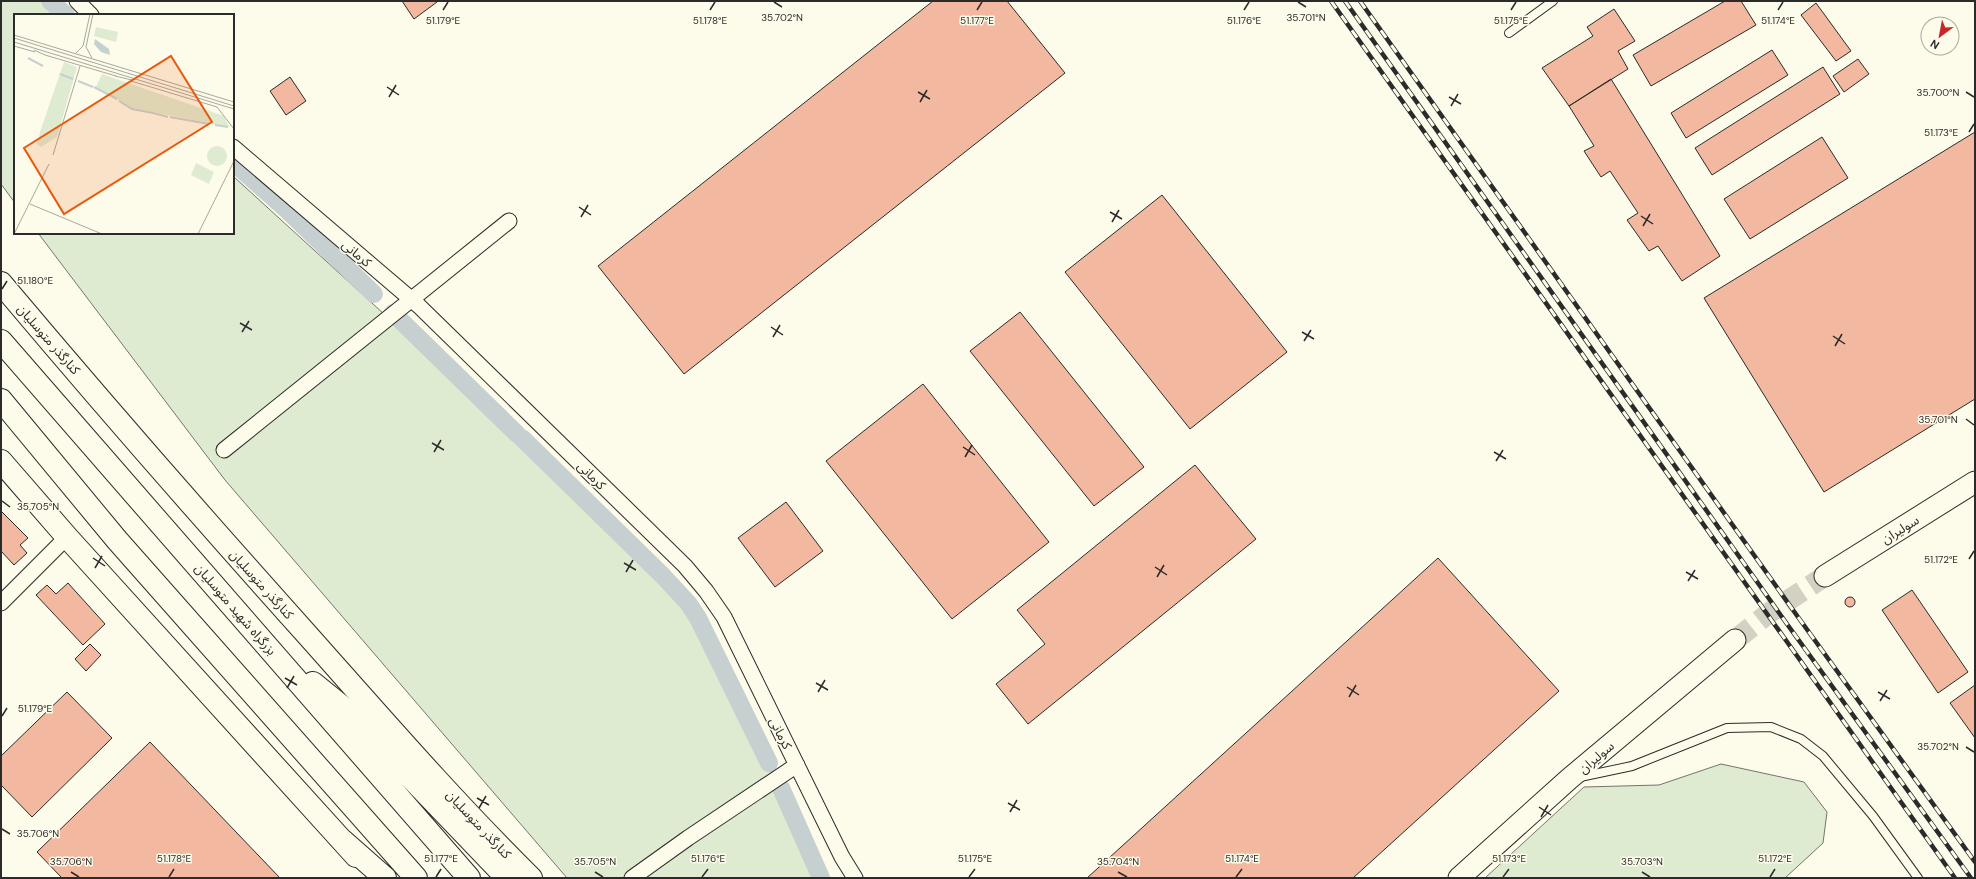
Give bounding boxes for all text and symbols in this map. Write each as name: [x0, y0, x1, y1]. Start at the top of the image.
text: 35.702°N: [761, 11, 803, 24]
text: 35.701°N: [1286, 11, 1326, 24]
inset map: [14, 14, 234, 234]
text: 51.179°E: [426, 14, 461, 27]
text: 51.178°E: [693, 14, 728, 27]
text: 51.177°E: [960, 14, 994, 27]
text: 51.176°E: [1227, 14, 1262, 27]
text: 51.175°E: [1494, 14, 1529, 27]
text: 51.174°E: [1761, 14, 1795, 27]
north arrow: [1920, 16, 1960, 56]
text: N: [1928, 36, 1942, 53]
text: 35.700°N: [1917, 86, 1960, 99]
text: 51.173°E: [1924, 126, 1958, 139]
street label: کرمانی: [338, 236, 376, 271]
text: 51.180°E: [17, 274, 53, 287]
street label: کنارگذر متوسلیان: [13, 301, 84, 379]
text: 35.701°N: [1918, 413, 1958, 426]
street label: کرمانی: [574, 457, 610, 494]
text: 35.705°N: [17, 500, 59, 513]
street label: سولیران: [1878, 511, 1922, 548]
street label: کنارگذر متوسلیان: [226, 546, 298, 623]
text: 51.172°E: [1924, 553, 1958, 566]
street label: بزرگراه شهید متوسلیان: [191, 560, 280, 659]
text: 51.179°E: [18, 702, 53, 715]
street label: کرمانی: [765, 714, 796, 753]
street label: سولیران: [1575, 738, 1618, 777]
text: 35.702°N: [1917, 740, 1959, 753]
street label: کنارگذر متوسلیان: [442, 786, 515, 863]
text: 35.706°N: [17, 827, 59, 840]
text: 51.178°E: [157, 852, 192, 865]
text: 51.177°E: [424, 852, 458, 865]
text: 51.176°E: [691, 852, 726, 865]
text: 51.175°E: [958, 852, 993, 865]
text: 51.174°E: [1225, 852, 1259, 865]
text: 51.173°E: [1492, 852, 1526, 865]
text: 51.172°E: [1758, 852, 1792, 865]
text: 35.706°N: [50, 855, 92, 868]
text: 35.705°N: [574, 855, 616, 868]
text: 35.704°N: [1097, 855, 1139, 868]
text: 35.703°N: [1621, 855, 1663, 868]

